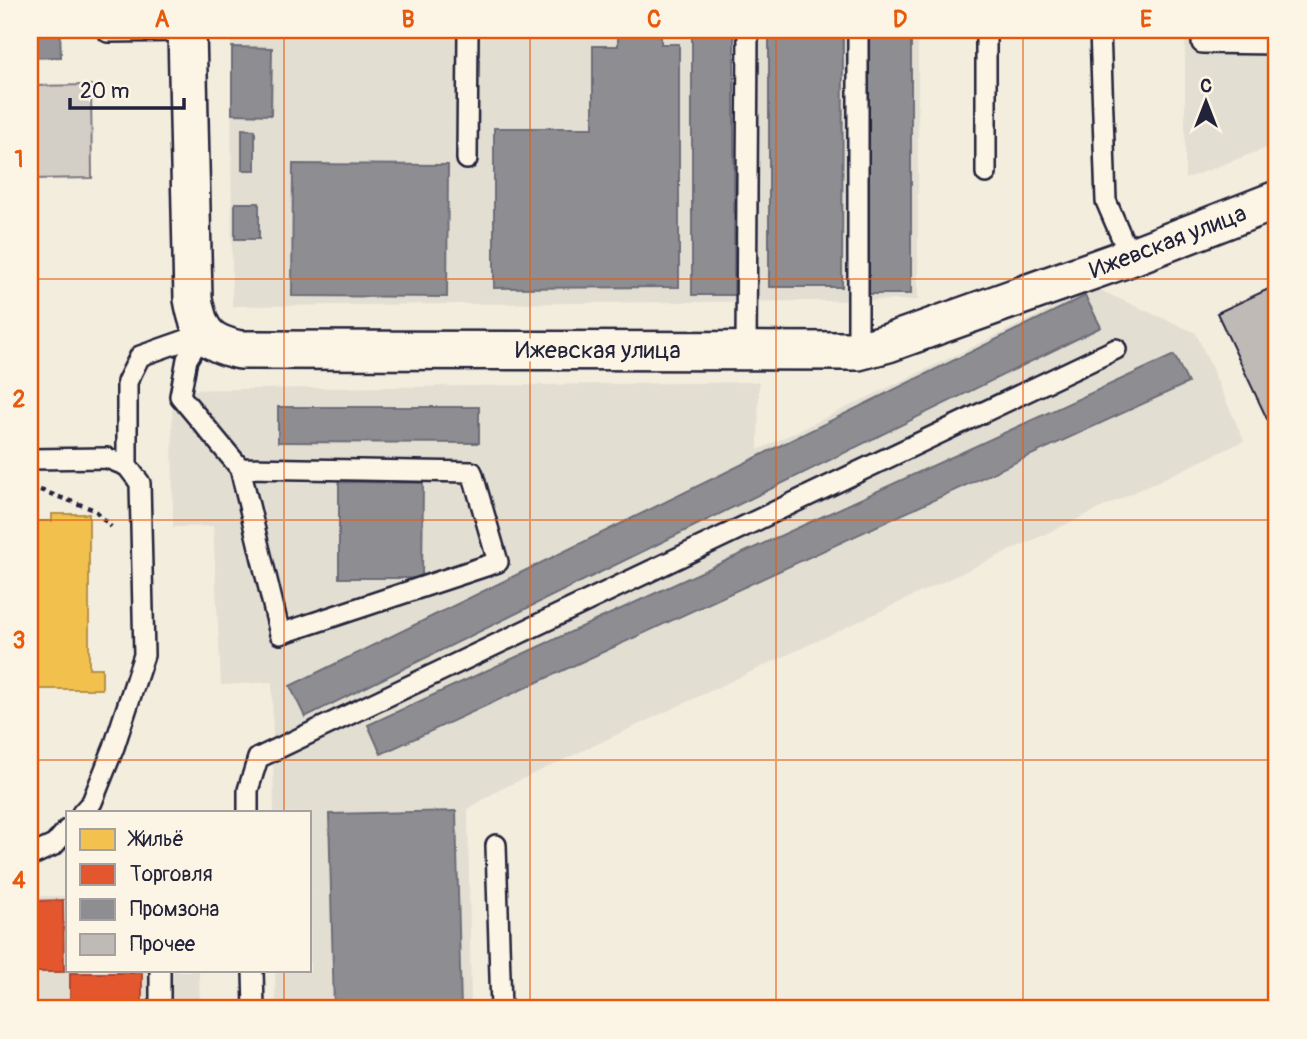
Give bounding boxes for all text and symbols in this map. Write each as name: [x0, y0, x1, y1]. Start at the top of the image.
text: A: [155, 5, 170, 34]
text: B: [401, 5, 415, 34]
text: C: [647, 5, 661, 34]
text: D: [893, 5, 907, 34]
text: E: [1140, 5, 1152, 34]
scale bar: [70, 66, 184, 110]
north arrow: [1170, 66, 1240, 136]
text: С: [1200, 74, 1212, 98]
text: 20 m: [80, 78, 129, 105]
text: 1: [15, 145, 24, 174]
street label: Ижевская улица: [1086, 199, 1250, 285]
street label: Ижевская улица: [515, 336, 681, 365]
text: 2: [13, 385, 26, 414]
text: 3: [13, 626, 25, 655]
legend: [66, 811, 312, 972]
text: Жильё: [127, 826, 184, 853]
text: Торговля: [130, 861, 213, 888]
text: 4: [12, 866, 26, 895]
text: Промзона: [130, 896, 219, 923]
text: Прочее: [130, 931, 196, 958]

